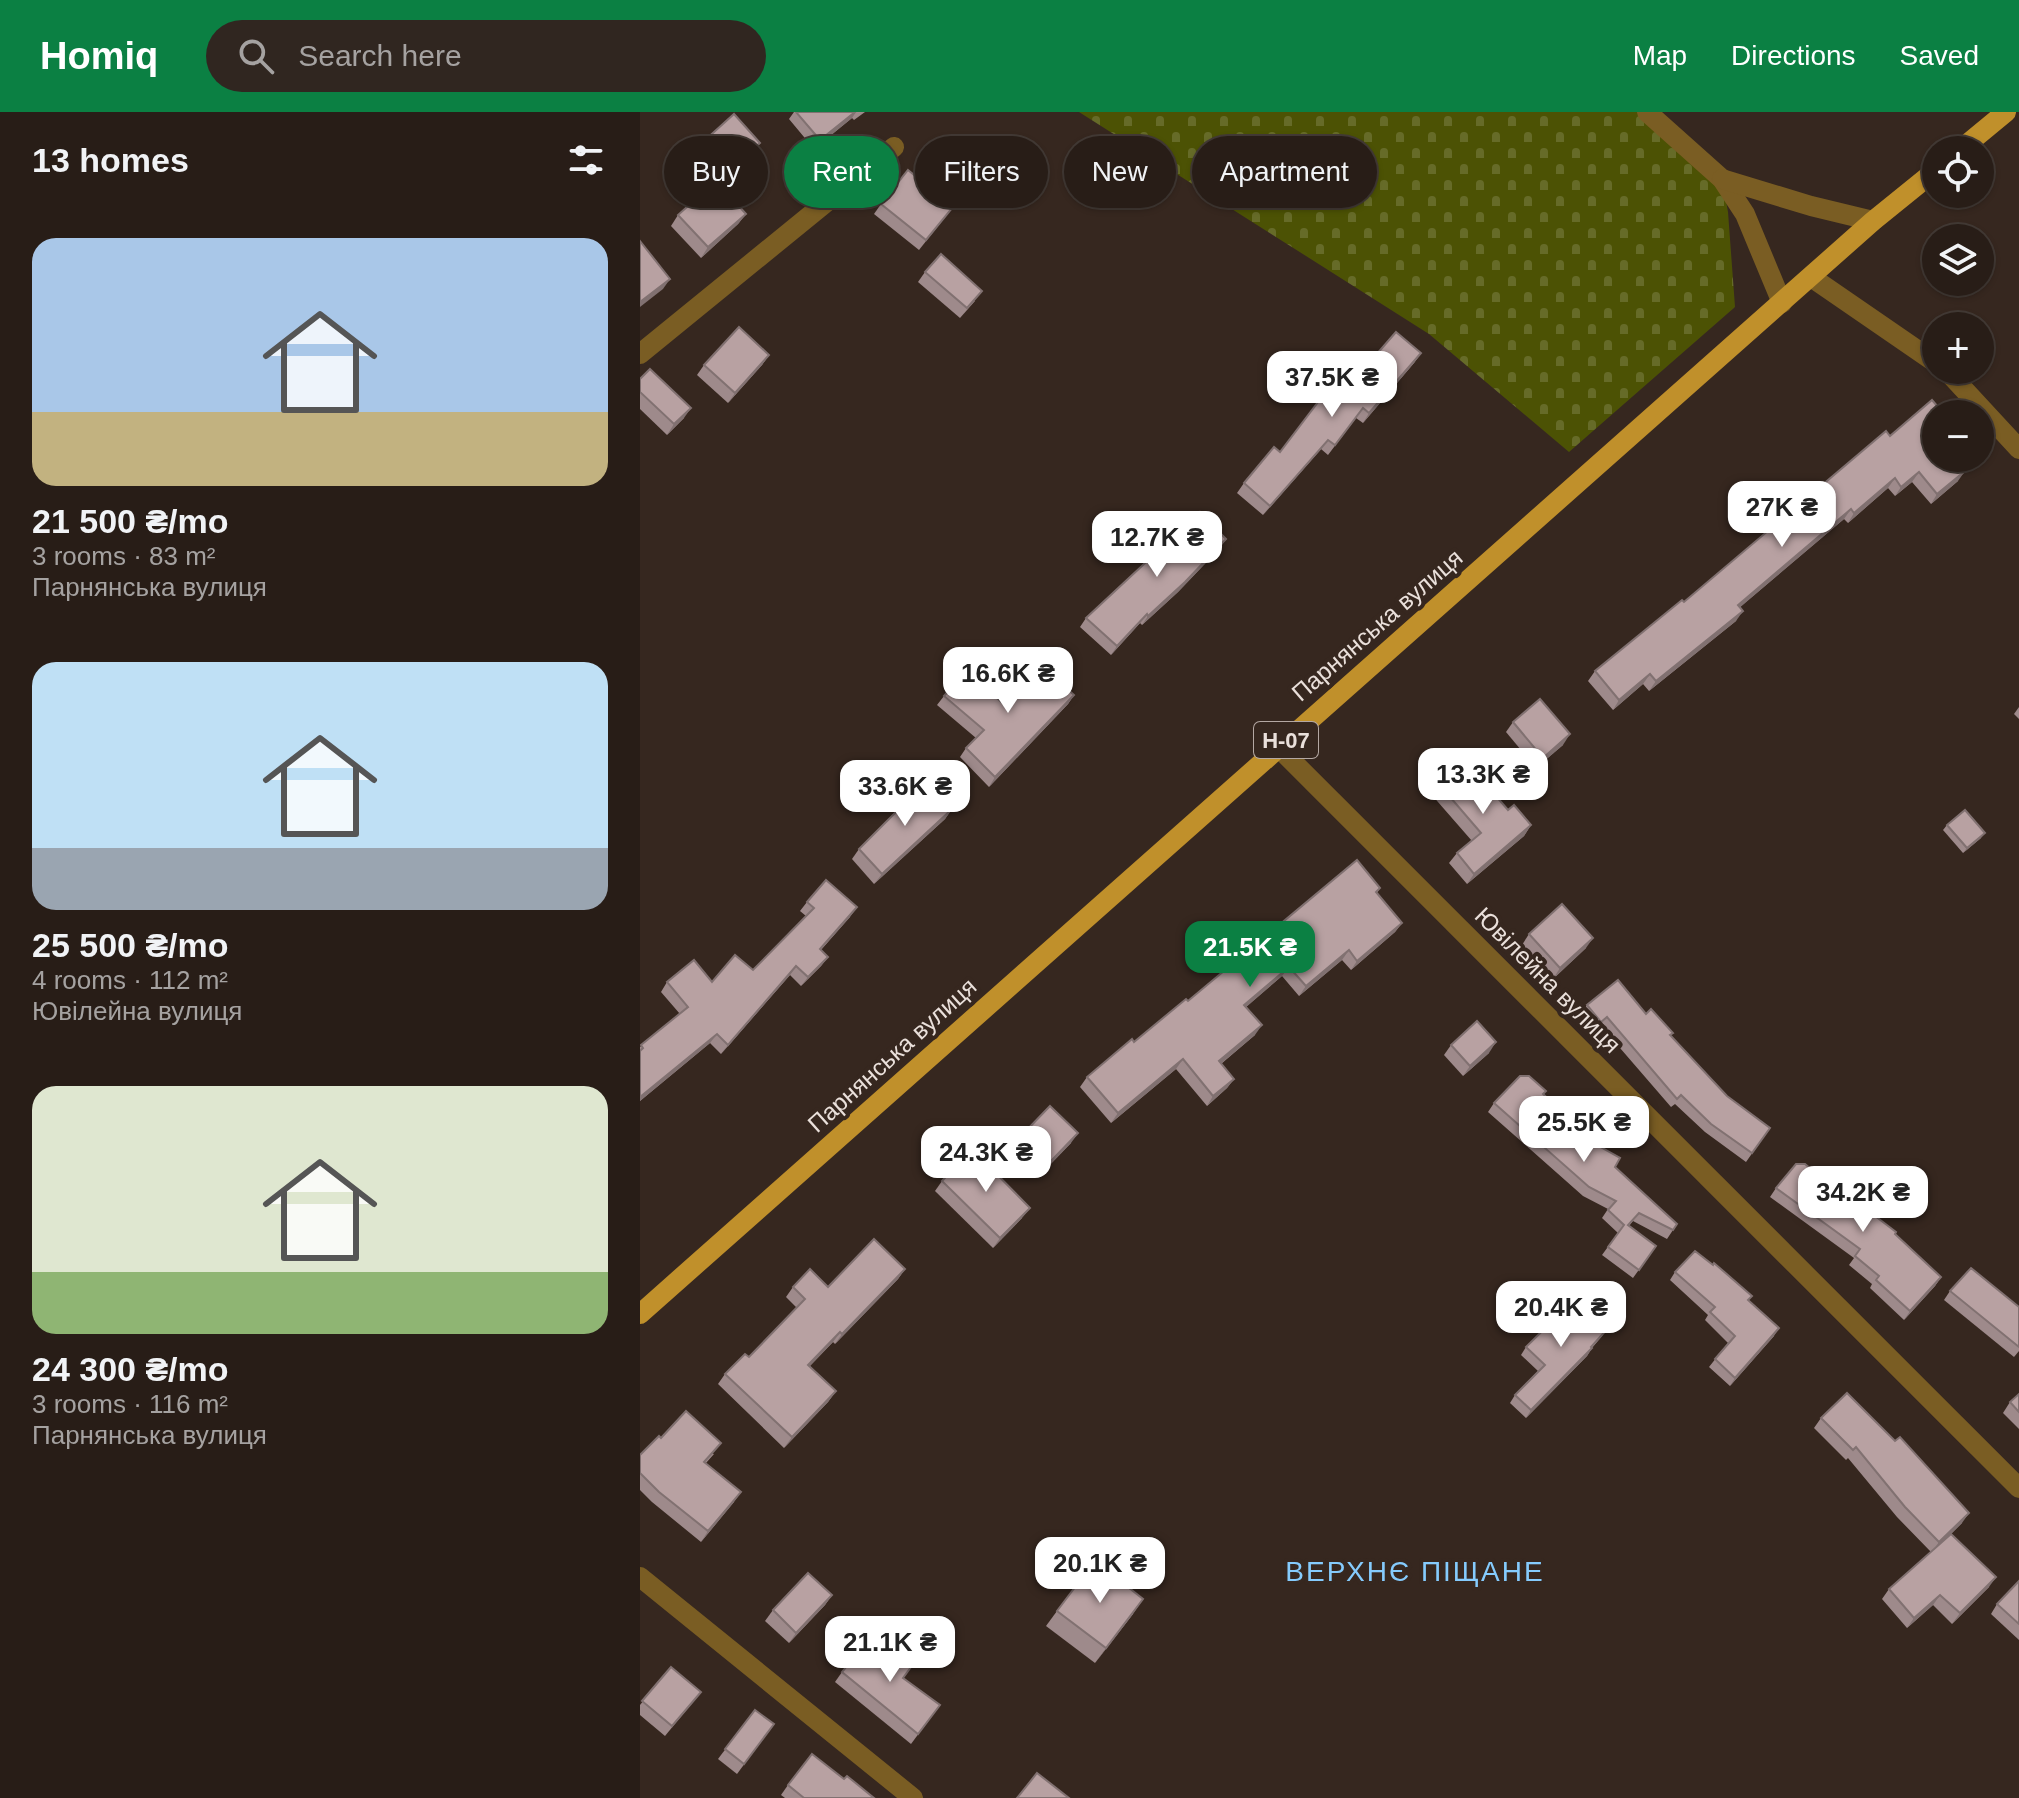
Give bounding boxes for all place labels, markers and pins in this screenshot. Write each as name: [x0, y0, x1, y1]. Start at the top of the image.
pin: 37.5K ₴: [1258, 351, 1406, 419]
pin: 27K ₴: [1726, 481, 1838, 549]
pin: 12.7K ₴: [1083, 511, 1231, 579]
pin: 16.6K ₴: [934, 647, 1082, 715]
pin: 13.3K ₴: [1409, 748, 1557, 816]
pin: 33.6K ₴: [831, 760, 979, 828]
pin: 21.5K ₴: [1176, 921, 1324, 989]
pin: 25.5K ₴: [1510, 1096, 1658, 1164]
pin: 24.3K ₴: [912, 1126, 1060, 1194]
pin: 34.2K ₴: [1789, 1166, 1937, 1234]
pin: 20.4K ₴: [1487, 1281, 1635, 1349]
pin: 20.1K ₴: [1026, 1537, 1174, 1605]
pin: 21.1K ₴: [816, 1616, 964, 1684]

